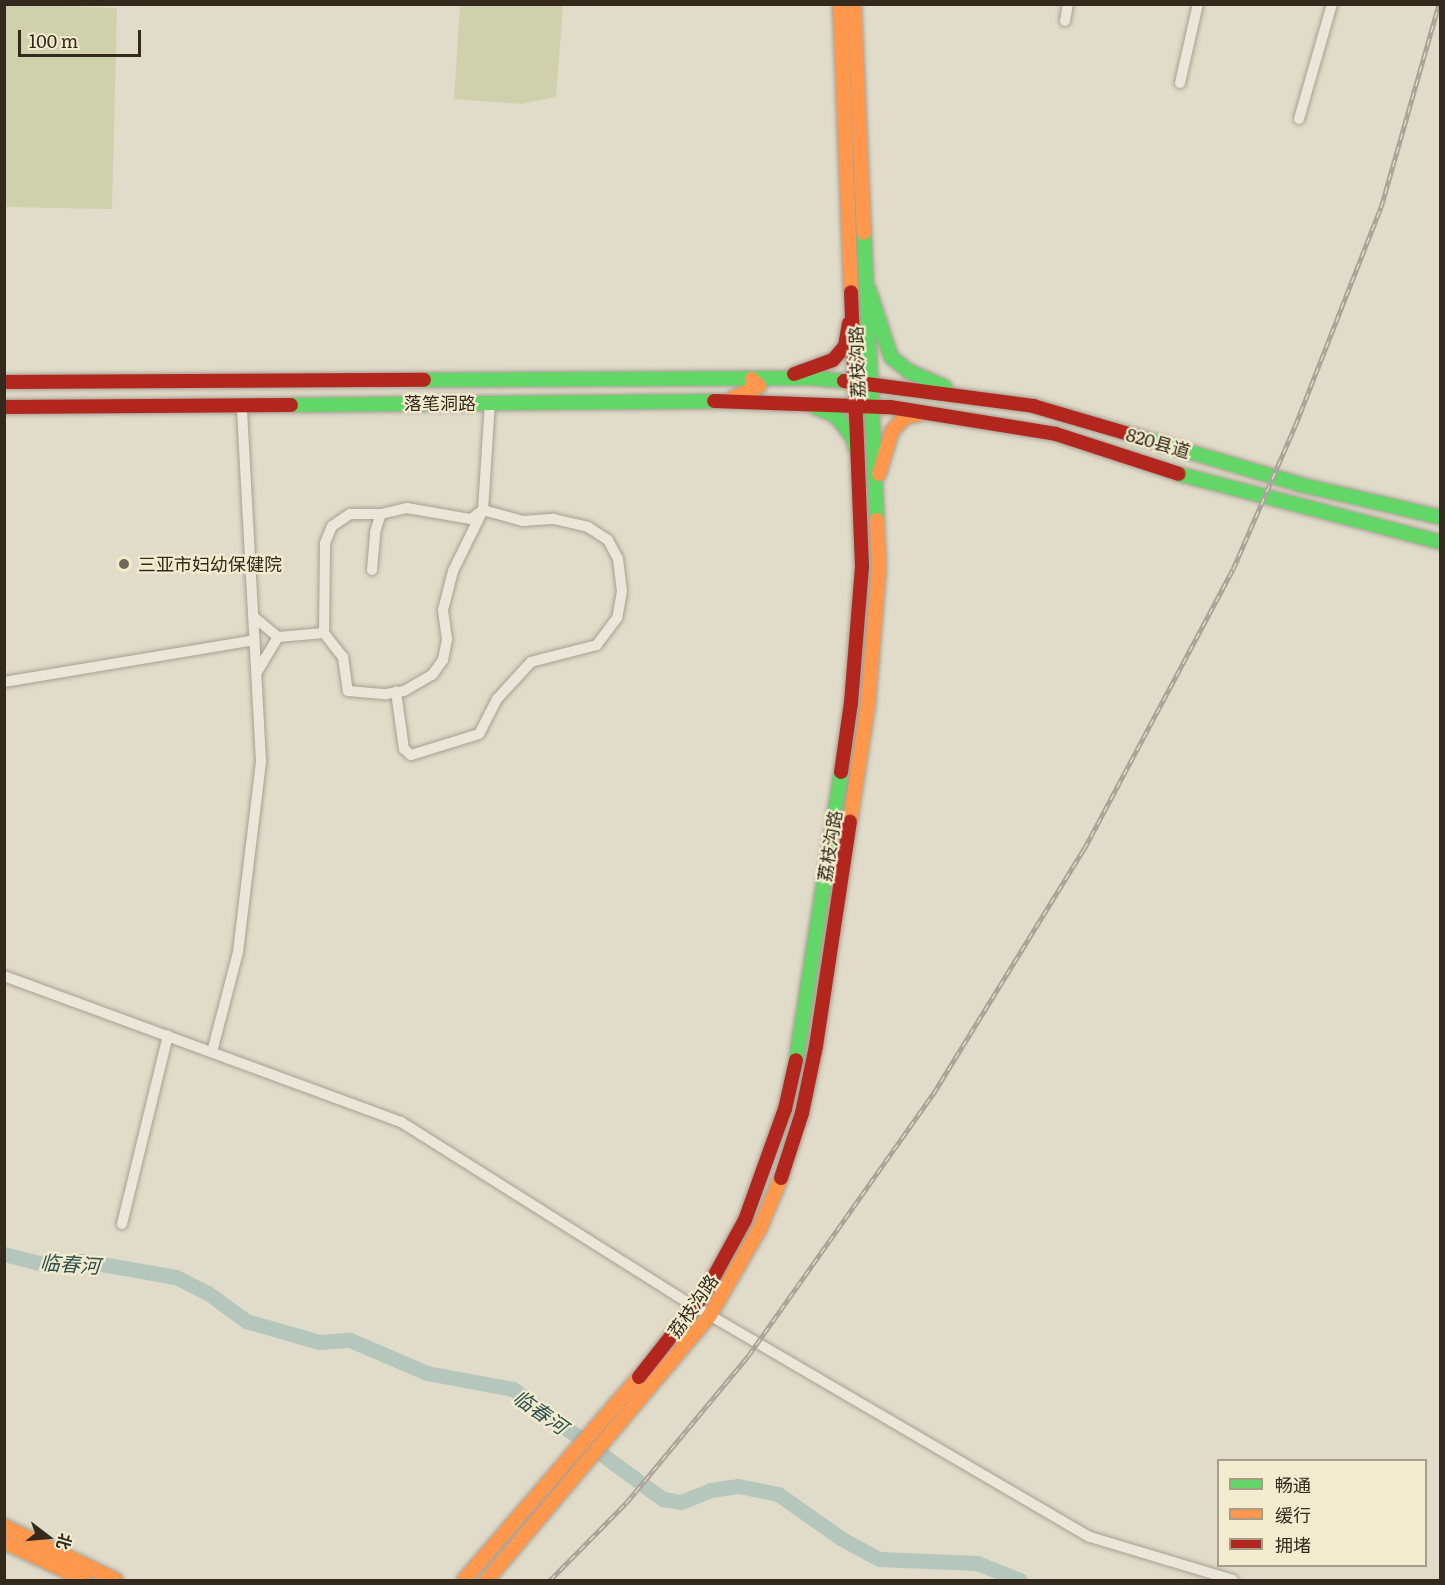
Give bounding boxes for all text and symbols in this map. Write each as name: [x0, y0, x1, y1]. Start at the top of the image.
scale bar: [21, 18, 144, 56]
text: 100 m: [29, 27, 78, 54]
street label: 荔枝沟路: [845, 326, 869, 398]
street label: 落笔洞路: [404, 392, 476, 414]
street label: 820县道: [1124, 424, 1192, 462]
place label: 三亚市妇幼保健院: [138, 553, 282, 575]
marker: 三亚市妇幼保健院: [115, 555, 133, 573]
street label: 荔枝沟路: [814, 809, 846, 883]
water label: 临春河: [39, 1249, 101, 1277]
street label: 荔枝沟路: [664, 1270, 722, 1342]
water label: 临春河: [510, 1384, 572, 1438]
legend: [1217, 1459, 1427, 1567]
text: 畅通: [1275, 1471, 1311, 1498]
text: 缓行: [1275, 1501, 1311, 1528]
north arrow: [18, 1507, 78, 1567]
text: 北: [52, 1531, 79, 1553]
text: 拥堵: [1275, 1531, 1311, 1558]

